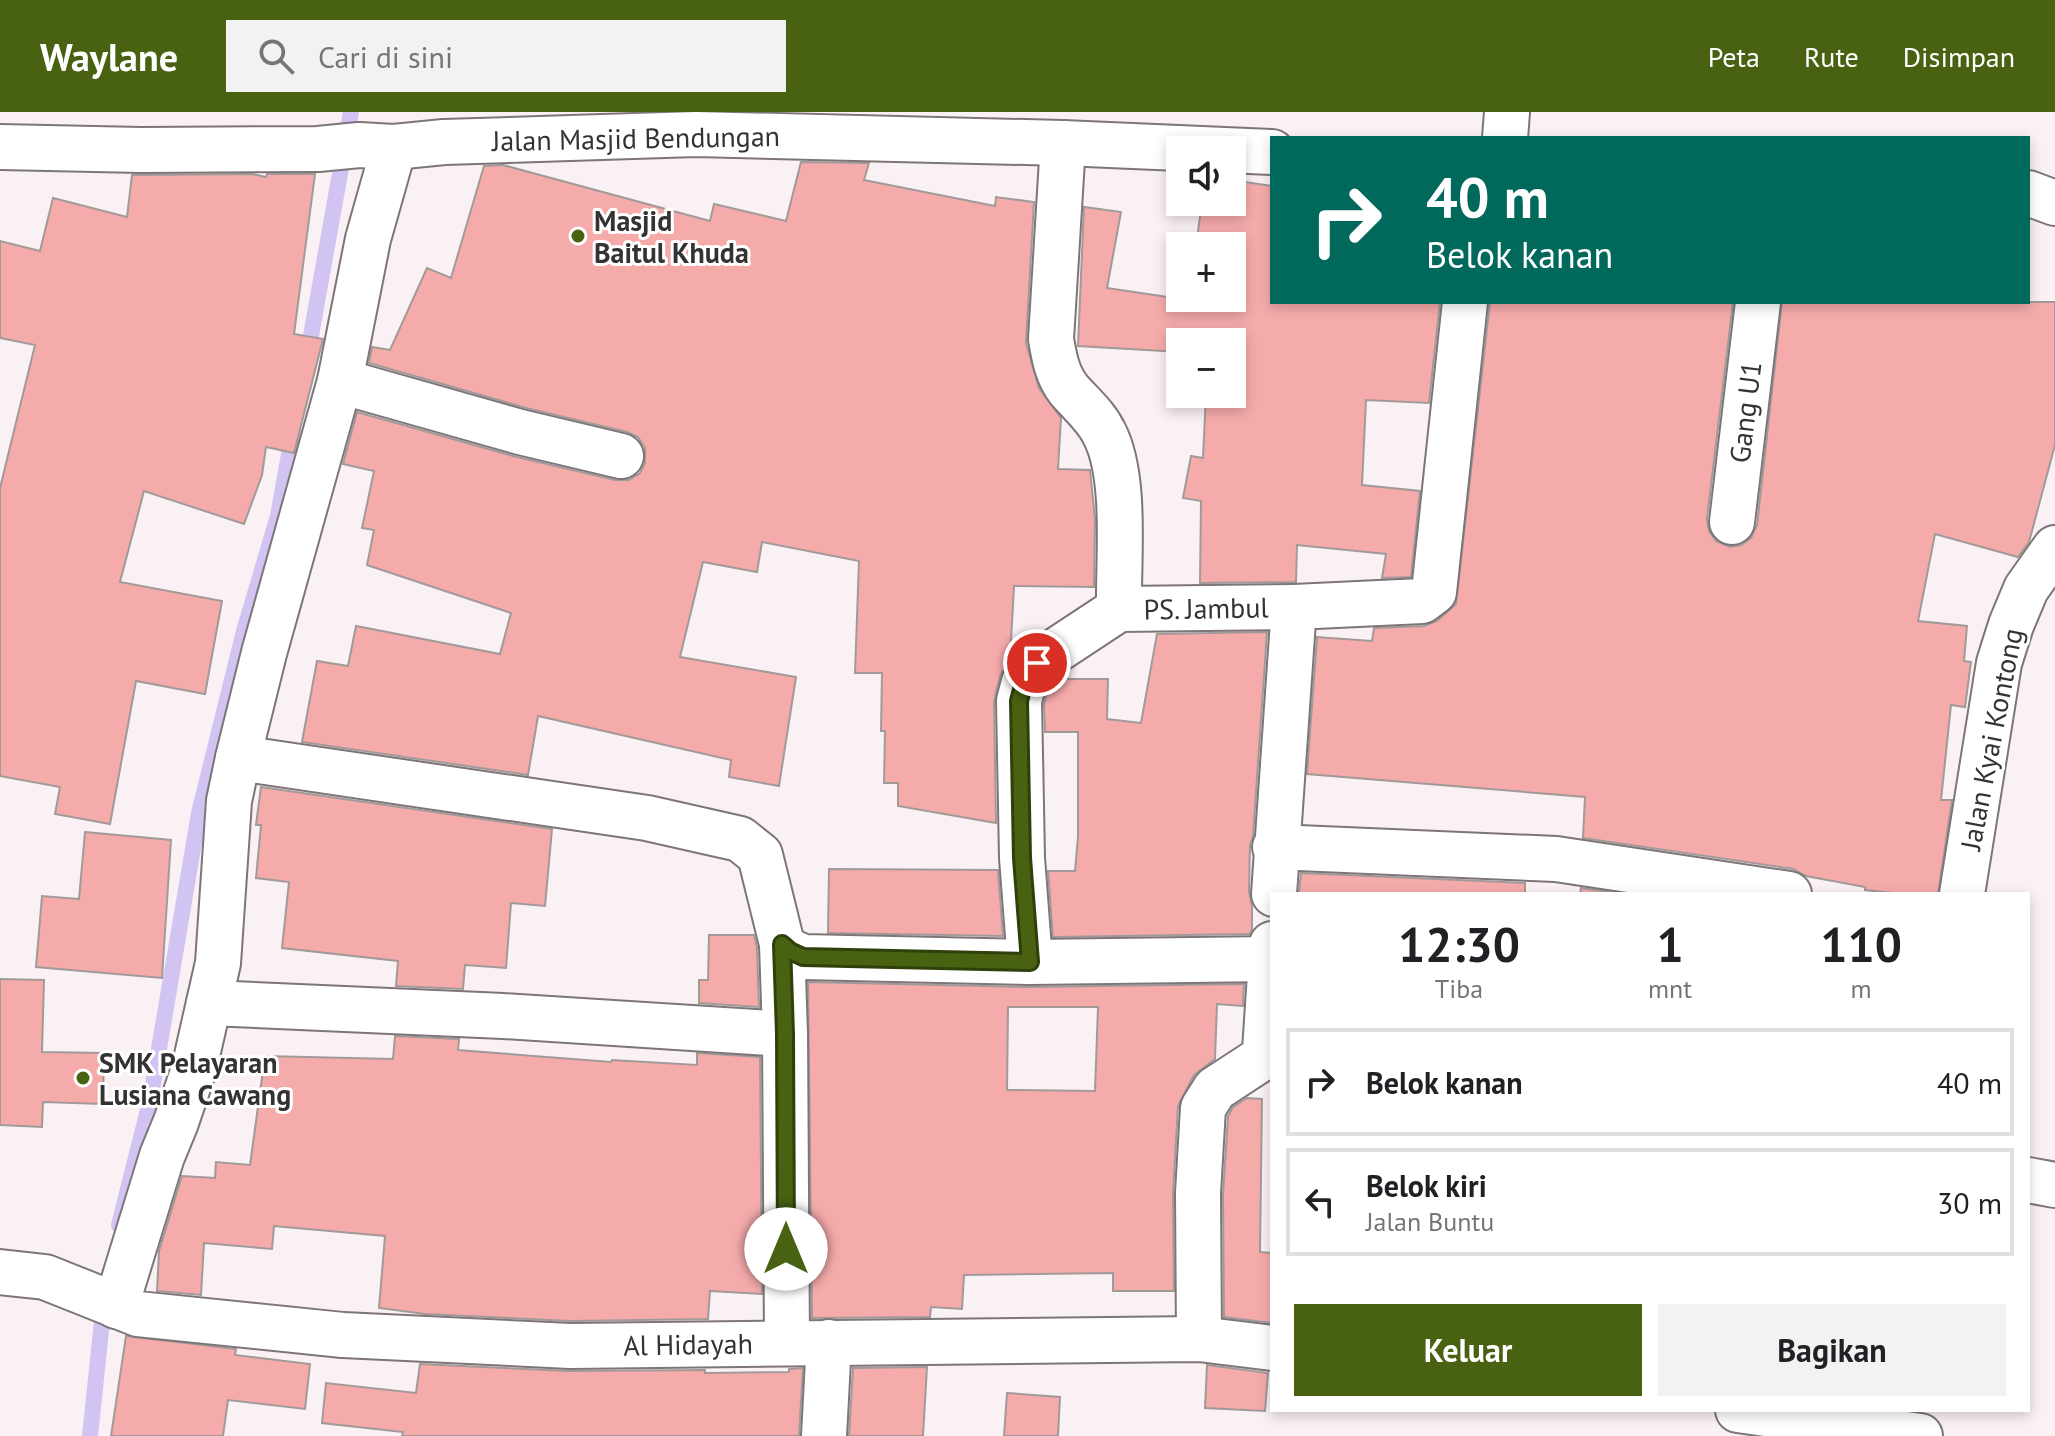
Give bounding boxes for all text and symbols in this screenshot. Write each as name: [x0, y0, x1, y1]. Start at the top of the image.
search box: [226, 20, 786, 92]
text: Waylane: [40, 32, 178, 81]
icon: search: [254, 34, 298, 78]
text: Cari di sini: [318, 37, 453, 76]
text: Peta: [1708, 38, 1760, 75]
text: Rute: [1804, 38, 1859, 75]
text: Disimpan: [1903, 38, 2015, 75]
street label: Jalan Masjid Bendungan: [491, 117, 780, 159]
map controls: [1166, 136, 1246, 408]
button: sound: [1166, 136, 1246, 216]
text: 40 m: [1426, 161, 1549, 233]
icon: right: [1294, 168, 1398, 272]
place label: Masjid Baitul Khuda: [594, 202, 749, 271]
marker: Masjid Baitul Khuda: [569, 227, 587, 245]
text: Belok kanan: [1426, 231, 1613, 278]
button: +: [1166, 232, 1246, 312]
button: −: [1166, 328, 1246, 408]
street label: Gang U1: [1720, 359, 1770, 465]
street label: PS. Jambul: [1143, 588, 1269, 628]
street label: Jalan Kyai Kontong: [1951, 625, 2031, 854]
pin: [1003, 629, 1071, 697]
icon: arrive: [1015, 641, 1059, 685]
text: 12:30: [1398, 913, 1520, 975]
text: 1: [1656, 913, 1684, 975]
text: 110: [1820, 913, 1902, 975]
text: Tiba: [1435, 972, 1483, 1005]
text: mnt: [1648, 972, 1692, 1005]
text: m: [1850, 972, 1872, 1005]
place label: SMK Pelayaran Lusiana Cawang: [99, 1044, 291, 1113]
icon: right: [1298, 1060, 1342, 1104]
text: Belok kanan: [1366, 1063, 1523, 1102]
text: 40 m: [1937, 1063, 2002, 1102]
marker: SMK Pelayaran Lusiana Cawang: [74, 1069, 92, 1087]
text: Belok kiri: [1366, 1166, 1487, 1205]
icon: left: [1298, 1180, 1342, 1224]
text: 30 m: [1937, 1183, 2002, 1222]
text: Jalan Buntu: [1366, 1205, 1494, 1238]
position arrow: [744, 1207, 828, 1291]
button: Keluar: [1294, 1304, 1642, 1396]
button: Bagikan: [1658, 1304, 2006, 1396]
street label: Al Hidayah: [623, 1324, 753, 1364]

